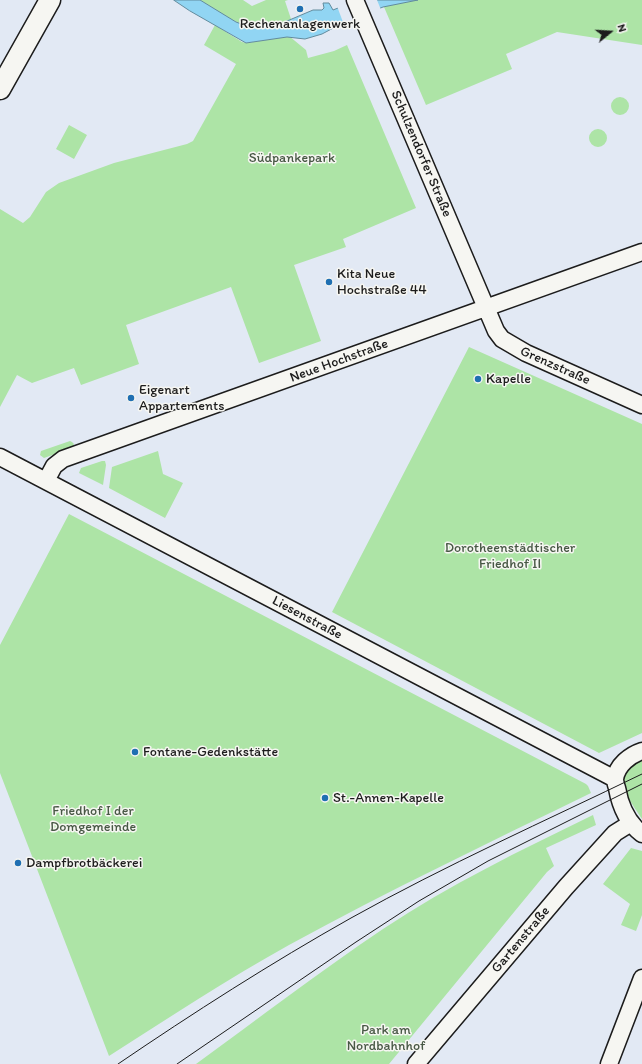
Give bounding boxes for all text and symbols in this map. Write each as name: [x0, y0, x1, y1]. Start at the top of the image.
marker: Rechenanlagenwerk: [295, 4, 305, 14]
north arrow: [590, 12, 630, 52]
place label: Rechenanlagenwerk: [240, 16, 360, 32]
text: N: [615, 23, 629, 34]
street label: Schulzendorfer Straße: [387, 88, 455, 220]
park label: Südpankepark: [249, 150, 335, 166]
place label: Kita Neue Hochstraße 44: [337, 266, 427, 298]
marker: Kita Neue Hochstraße 44: [324, 277, 334, 287]
street label: Neue Hochstraße: [288, 335, 390, 387]
street label: Grenzstraße: [517, 343, 593, 389]
place label: Kapelle: [486, 371, 531, 387]
marker: Kapelle: [473, 374, 483, 384]
place label: Eigenart Appartements: [139, 382, 224, 414]
marker: Eigenart Appartements: [126, 393, 136, 403]
park label: Dorotheenstädtischer Friedhof II: [445, 540, 575, 572]
street label: Liesenstraße: [269, 592, 345, 644]
place label: Fontane-Gedenkstätte: [143, 744, 278, 760]
marker: Fontane-Gedenkstätte: [130, 747, 140, 757]
place label: St.-Annen-Kapelle: [333, 790, 444, 806]
marker: St.-Annen-Kapelle: [320, 793, 330, 803]
park label: Friedhof I der Domgemeinde: [50, 803, 136, 836]
place label: Dampfbrotbäckerei: [26, 855, 142, 871]
marker: Dampfbrotbäckerei: [13, 858, 23, 868]
street label: Gartenstraße: [488, 903, 554, 977]
park label: Park am Nordbahnhof: [347, 1022, 425, 1054]

